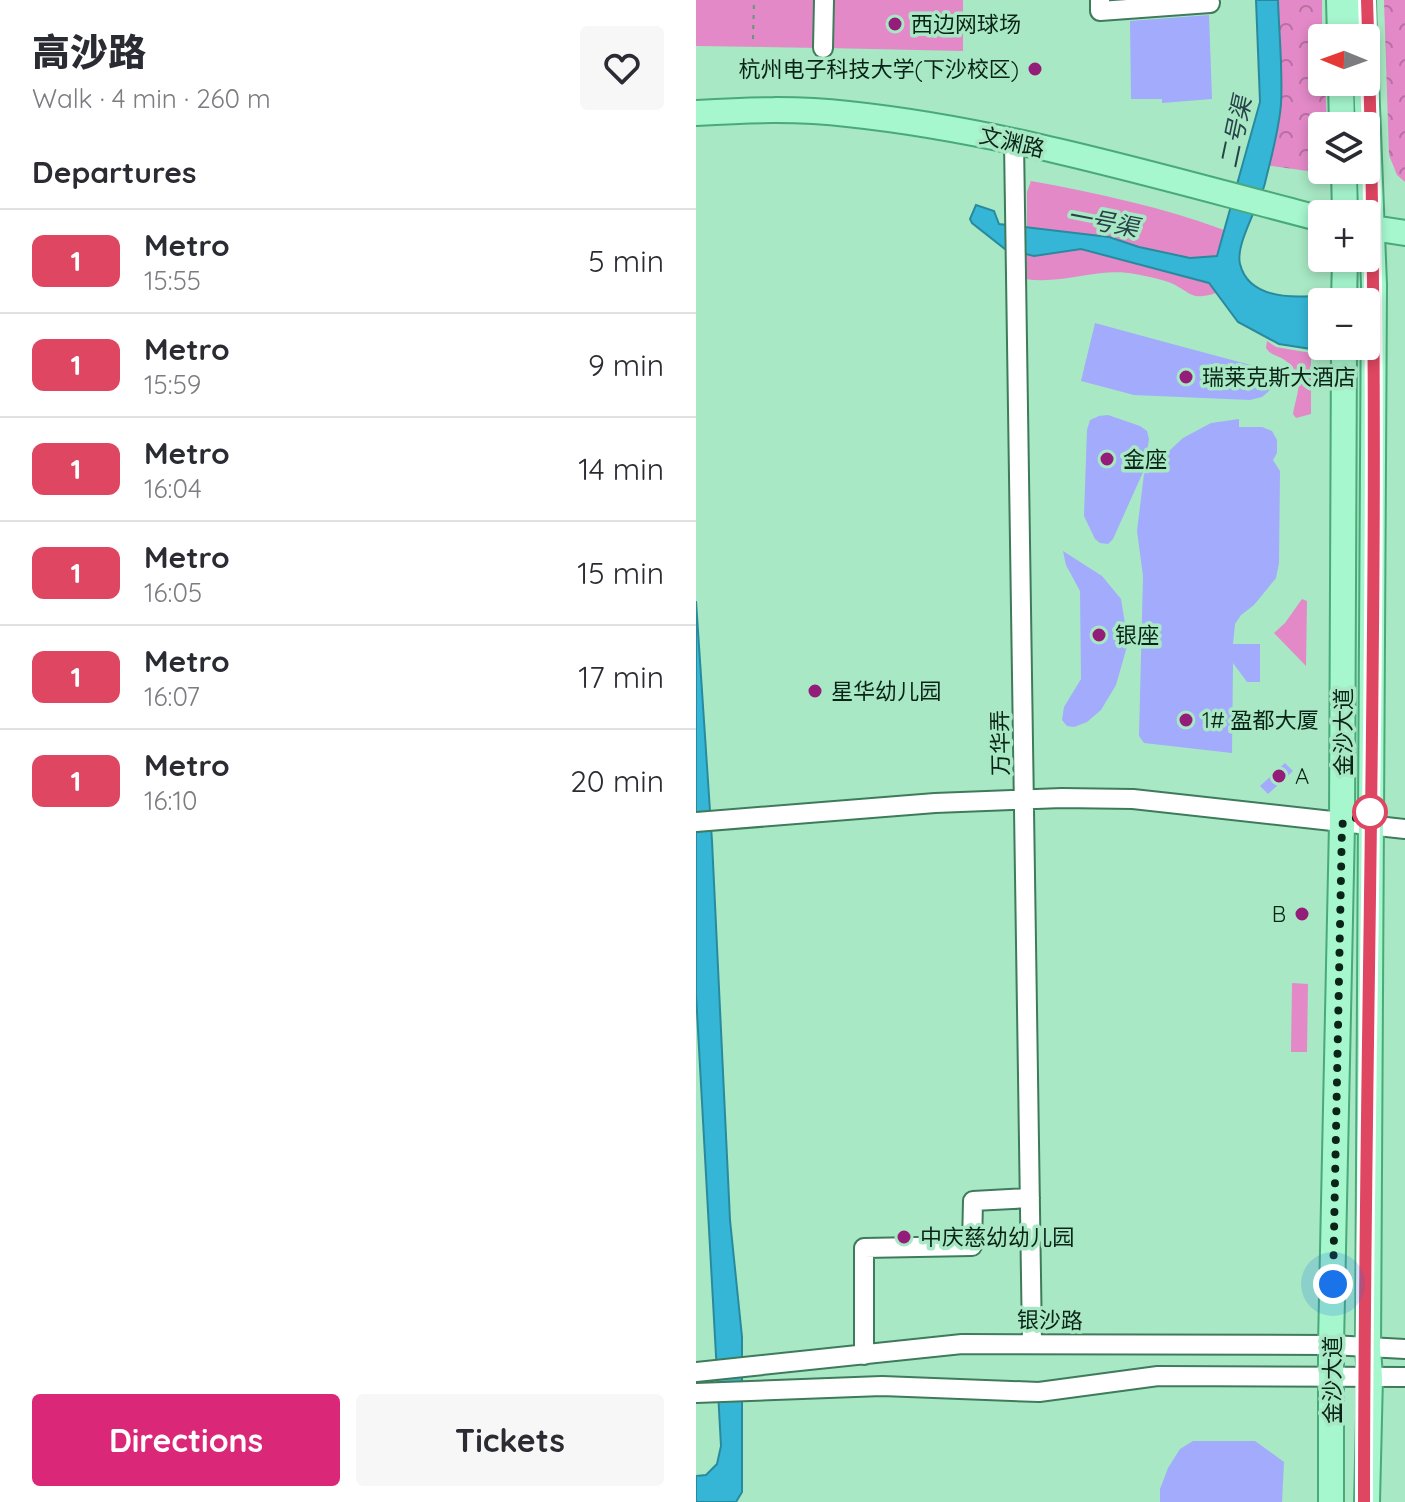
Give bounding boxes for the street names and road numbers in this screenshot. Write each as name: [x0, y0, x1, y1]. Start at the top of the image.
street label: 文渊路: [977, 121, 1047, 163]
street label: 金沙大道: [1329, 688, 1357, 776]
street label: 万华弄: [985, 710, 1015, 776]
street label: 银沙路: [1017, 1305, 1083, 1335]
street label: 金沙大道: [1318, 1336, 1346, 1424]

